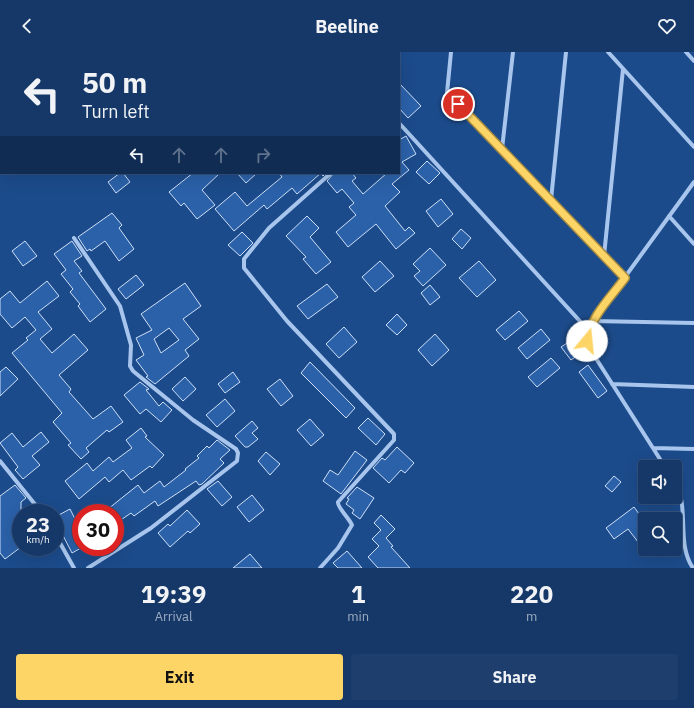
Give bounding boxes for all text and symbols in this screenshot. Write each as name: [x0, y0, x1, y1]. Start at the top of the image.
icon: back: [16, 15, 38, 37]
text: Beeline: [315, 15, 379, 38]
icon: heart: [656, 15, 678, 37]
text: 50 m: [82, 64, 147, 101]
icon: left: [16, 68, 68, 120]
pin: [441, 87, 475, 121]
icon: arrive: [447, 93, 469, 115]
text: Turn left: [82, 100, 150, 123]
icon: left: [126, 144, 148, 166]
icon: ahead: [168, 144, 190, 166]
icon: ahead: [210, 144, 232, 166]
icon: right: [252, 144, 274, 166]
position arrow: [566, 320, 608, 362]
map controls: [638, 460, 682, 556]
button: sound: [638, 460, 682, 504]
speed limit sign: 30: [72, 504, 124, 556]
text: 23: [26, 511, 50, 538]
button: search: [638, 512, 682, 556]
text: km/h: [26, 533, 50, 546]
text: 19:39: [141, 578, 206, 610]
text: 1: [351, 578, 365, 610]
text: 220: [510, 578, 553, 610]
text: Arrival: [155, 608, 193, 625]
text: min: [347, 608, 369, 625]
text: m: [526, 608, 537, 625]
button: Exit: [16, 654, 343, 700]
button: Share: [351, 654, 678, 700]

